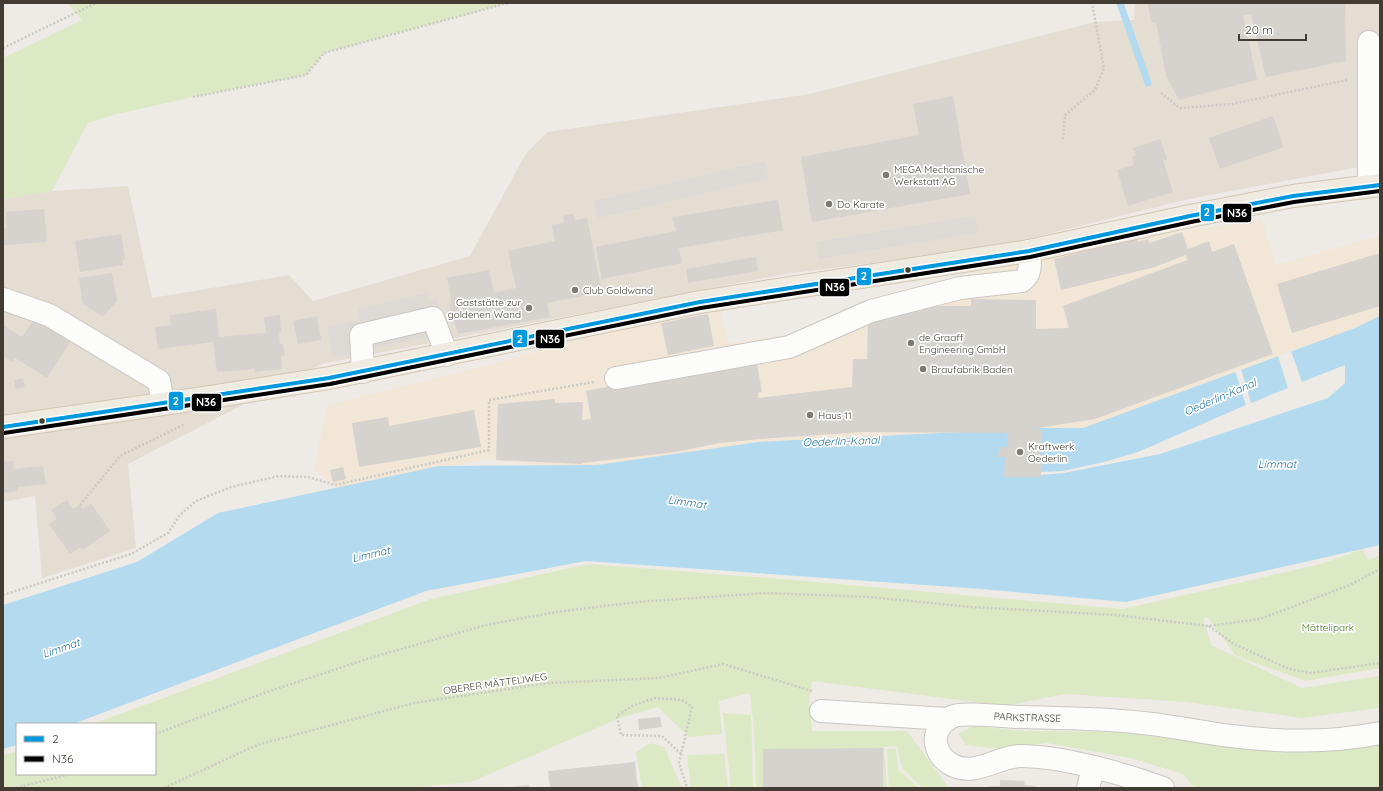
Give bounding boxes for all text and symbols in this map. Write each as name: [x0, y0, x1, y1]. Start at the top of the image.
scale bar: [1239, 16, 1306, 42]
text: 20 m: [1245, 22, 1273, 37]
place label: MEGA Mechanische Werkstatt AG: [894, 163, 984, 188]
marker: MEGA Mechanische Werkstatt AG: [881, 170, 891, 180]
place label: Do Karate: [837, 198, 885, 211]
marker: Do Karate: [824, 199, 834, 209]
line badge: 2: [1200, 203, 1215, 222]
line badge: N36: [1222, 203, 1252, 223]
text: 2: [1204, 205, 1210, 219]
text: N36: [1227, 206, 1247, 220]
unlabelled marker: [903, 265, 913, 275]
line badge: 2: [856, 267, 872, 286]
text: 2: [861, 269, 867, 283]
line badge: N36: [819, 278, 850, 297]
text: N36: [825, 280, 845, 294]
place label: Club Goldwand: [583, 284, 653, 297]
marker: Club Goldwand: [570, 285, 580, 295]
place label: Gaststätte zur goldenen Wand: [448, 296, 521, 321]
marker: Gaststätte zur goldenen Wand: [524, 303, 534, 313]
line badge: 2: [512, 329, 528, 348]
line badge: N36: [535, 329, 565, 349]
place label: de Graaff Engineering GmbH: [919, 331, 1006, 356]
text: 2: [517, 332, 523, 346]
text: N36: [540, 332, 560, 346]
marker: de Graaff Engineering GmbH: [906, 338, 916, 348]
place label: Braufabrik Baden: [931, 363, 1013, 376]
marker: Braufabrik Baden: [918, 364, 928, 374]
water label: Oederlin-Kanal: [1182, 375, 1260, 418]
line badge: 2: [168, 391, 184, 411]
line badge: N36: [191, 393, 222, 412]
text: 2: [173, 394, 179, 408]
text: N36: [196, 395, 216, 409]
place label: Haus 11: [818, 409, 852, 422]
marker: Haus 11: [805, 410, 815, 420]
unlabelled marker: [37, 416, 47, 426]
water label: Oederlin-Kanal: [802, 433, 881, 449]
place label: Kraftwerk Oederlin: [1028, 440, 1074, 465]
marker: Kraftwerk Oederlin: [1015, 447, 1025, 457]
water label: Limmat: [1258, 457, 1298, 471]
water label: Limmat: [667, 492, 708, 512]
water label: Limmat: [351, 543, 393, 565]
park label: Mättelipark: [1302, 621, 1354, 634]
water label: Limmat: [40, 635, 83, 661]
street label: OBERER MÄTTELIWEG: [442, 670, 548, 697]
street label: PARKSTRASSE: [993, 709, 1061, 725]
legend: [16, 723, 156, 775]
text: 2: [52, 731, 59, 746]
text: N36: [52, 751, 74, 766]

